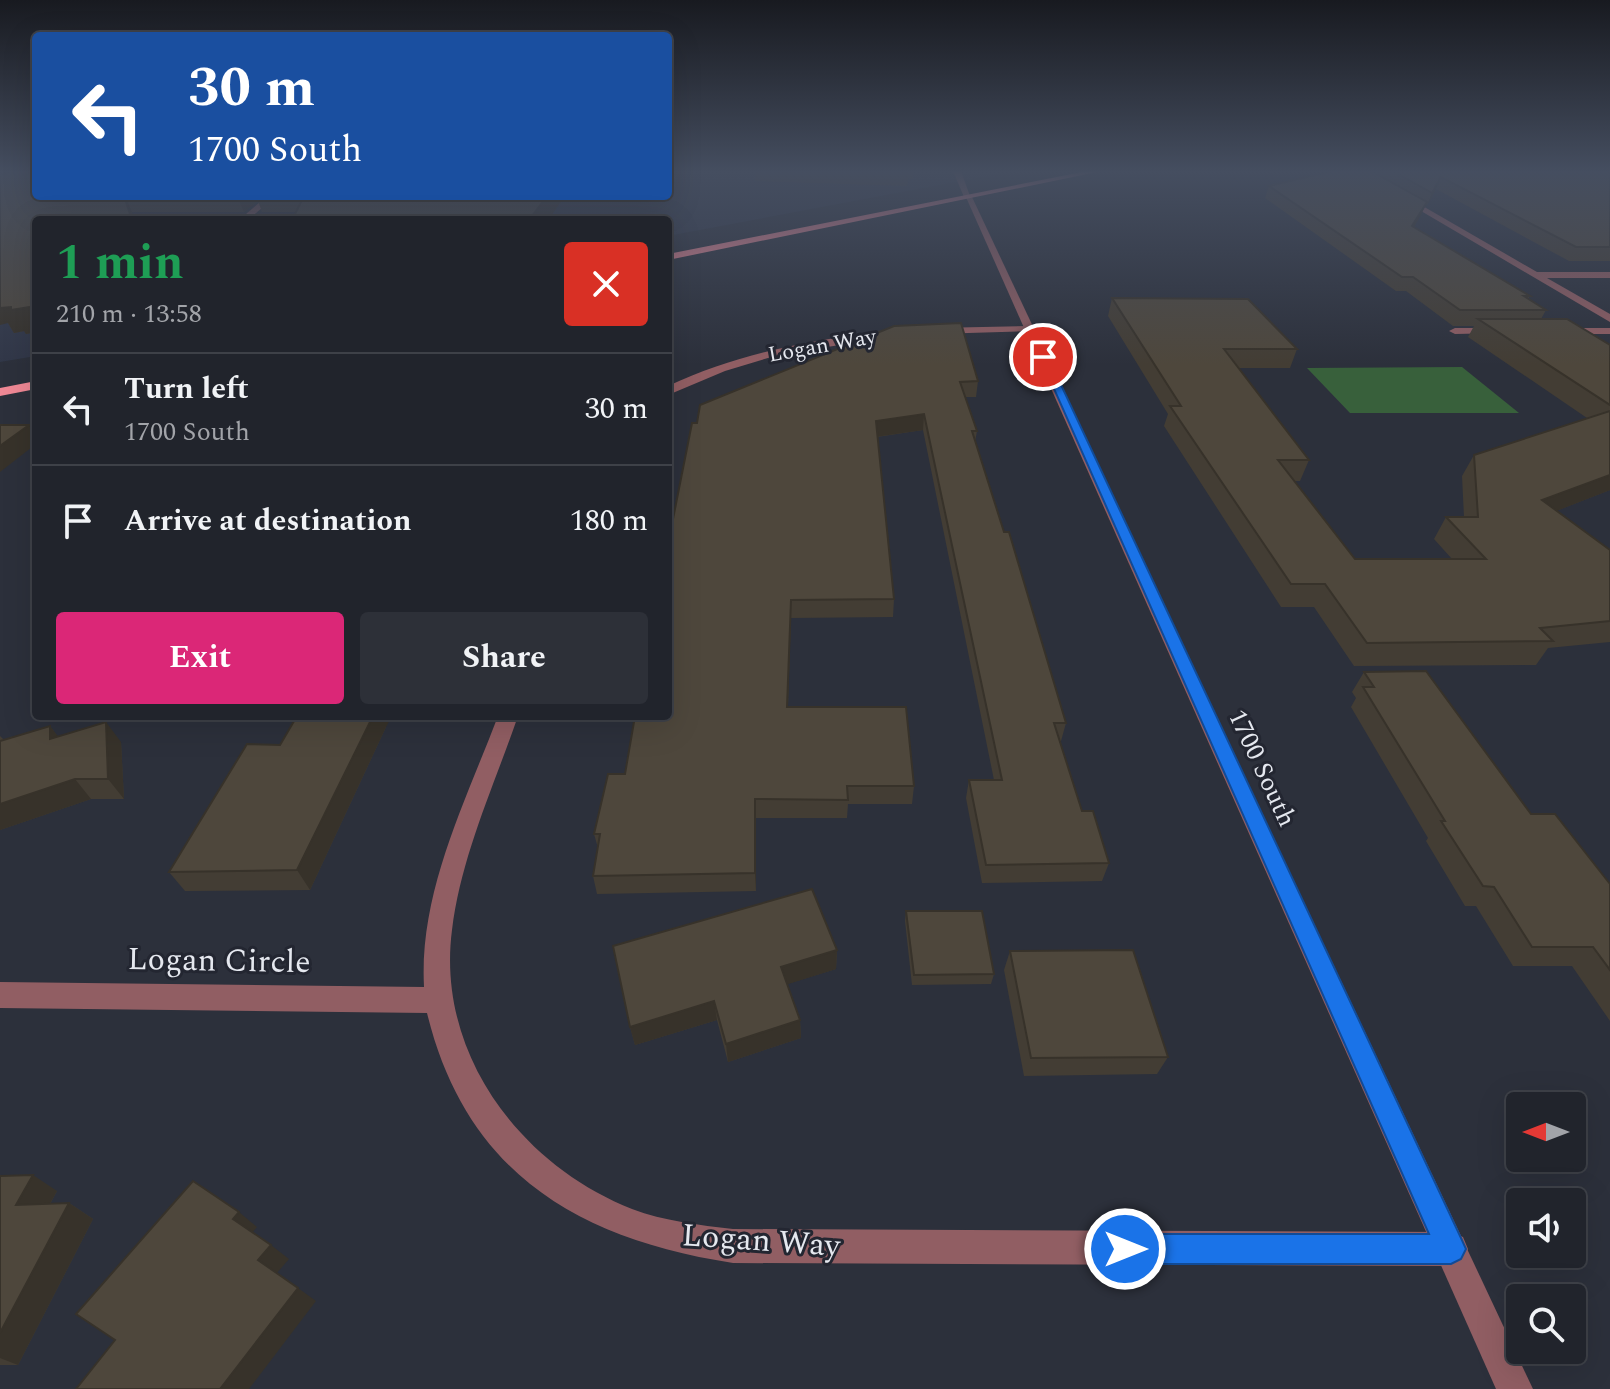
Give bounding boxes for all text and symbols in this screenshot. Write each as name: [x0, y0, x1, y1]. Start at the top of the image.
text: 30 m: [188, 46, 315, 131]
icon: left: [56, 64, 160, 168]
text: 1700 South: [188, 123, 362, 178]
text: 1 min: [56, 227, 184, 300]
button: close: [564, 242, 648, 326]
text: 210 m · 13:58: [56, 294, 202, 334]
street label: Logan Way: [765, 320, 880, 372]
pin: [1009, 323, 1077, 391]
icon: arrive: [1021, 335, 1065, 379]
text: Turn left: [124, 366, 249, 412]
text: 30 m: [585, 386, 648, 432]
icon: left: [56, 387, 100, 431]
text: 1700 South: [124, 412, 250, 452]
text: Arrive at destination: [124, 498, 411, 544]
text: 180 m: [570, 498, 648, 544]
icon: arrive: [56, 499, 100, 543]
button: Exit: [56, 612, 344, 704]
button: Share: [360, 612, 648, 704]
street label: 1700 South: [1217, 703, 1307, 833]
street label: Logan Circle: [127, 935, 311, 987]
north arrow: [1506, 1092, 1586, 1172]
map controls: [1506, 1092, 1586, 1364]
button: sound: [1506, 1188, 1586, 1268]
position arrow: [1083, 1207, 1167, 1291]
street label: Logan Way: [680, 1211, 843, 1271]
button: search: [1506, 1284, 1586, 1364]

